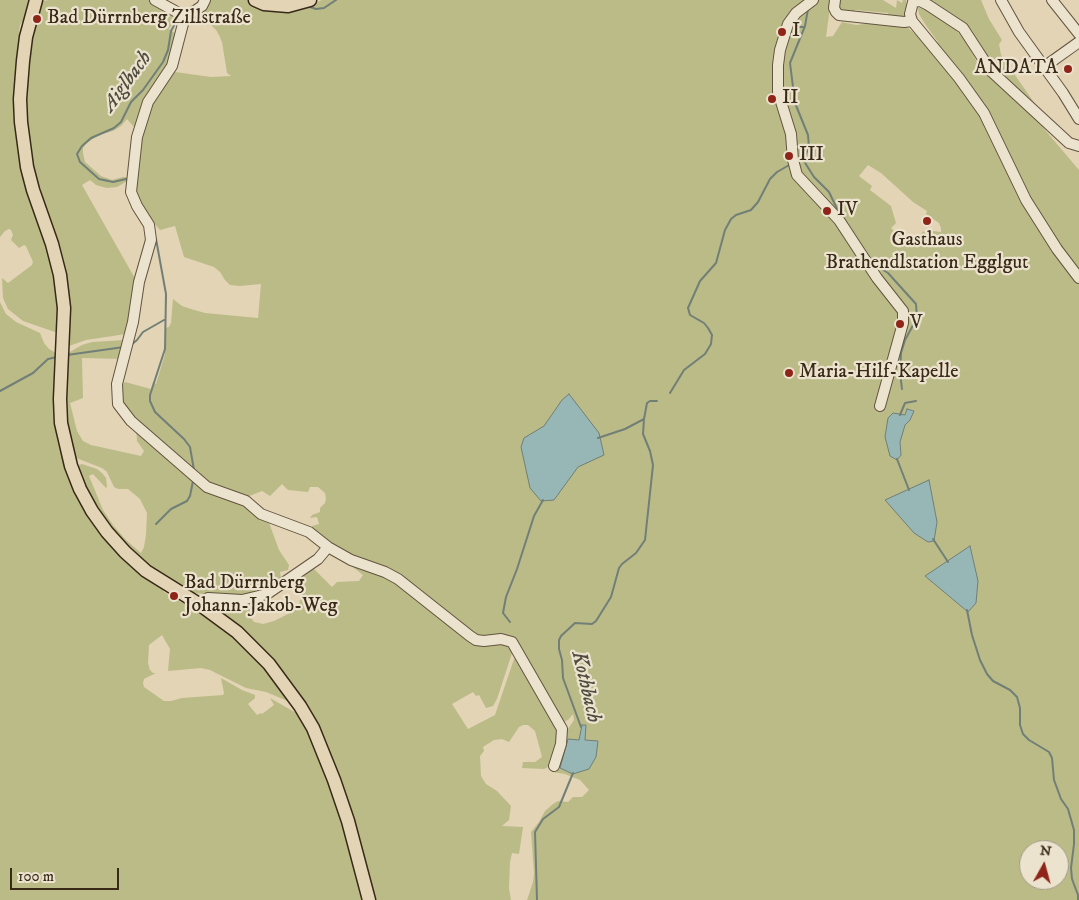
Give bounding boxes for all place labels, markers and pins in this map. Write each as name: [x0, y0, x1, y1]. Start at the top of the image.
place label: Bad Dürrnberg Zillstraße: [47, 7, 251, 31]
marker: Bad Dürrnberg Zillstraße: [31, 13, 43, 25]
place label: I: [792, 20, 800, 44]
marker: I: [776, 26, 788, 38]
place label: ANDATA: [975, 57, 1058, 81]
marker: ANDATA: [1062, 63, 1074, 75]
place label: II: [782, 87, 798, 111]
marker: II: [766, 93, 778, 105]
place label: III: [799, 144, 824, 168]
marker: III: [783, 150, 795, 162]
place label: IV: [837, 199, 858, 223]
marker: IV: [821, 205, 833, 217]
marker: Gasthaus Brathendlstation Egglgut: [921, 215, 933, 227]
place label: Gasthaus Brathendlstation Egglgut: [825, 229, 1029, 276]
place label: V: [910, 312, 923, 336]
marker: V: [894, 318, 906, 330]
place label: Maria-Hilf-Kapelle: [799, 361, 959, 385]
marker: Maria-Hilf-Kapelle: [783, 367, 795, 379]
place label: Bad Dürrnberg Johann-Jakob-Weg: [184, 572, 338, 619]
marker: Bad Dürrnberg Johann-Jakob-Weg: [168, 590, 180, 602]

